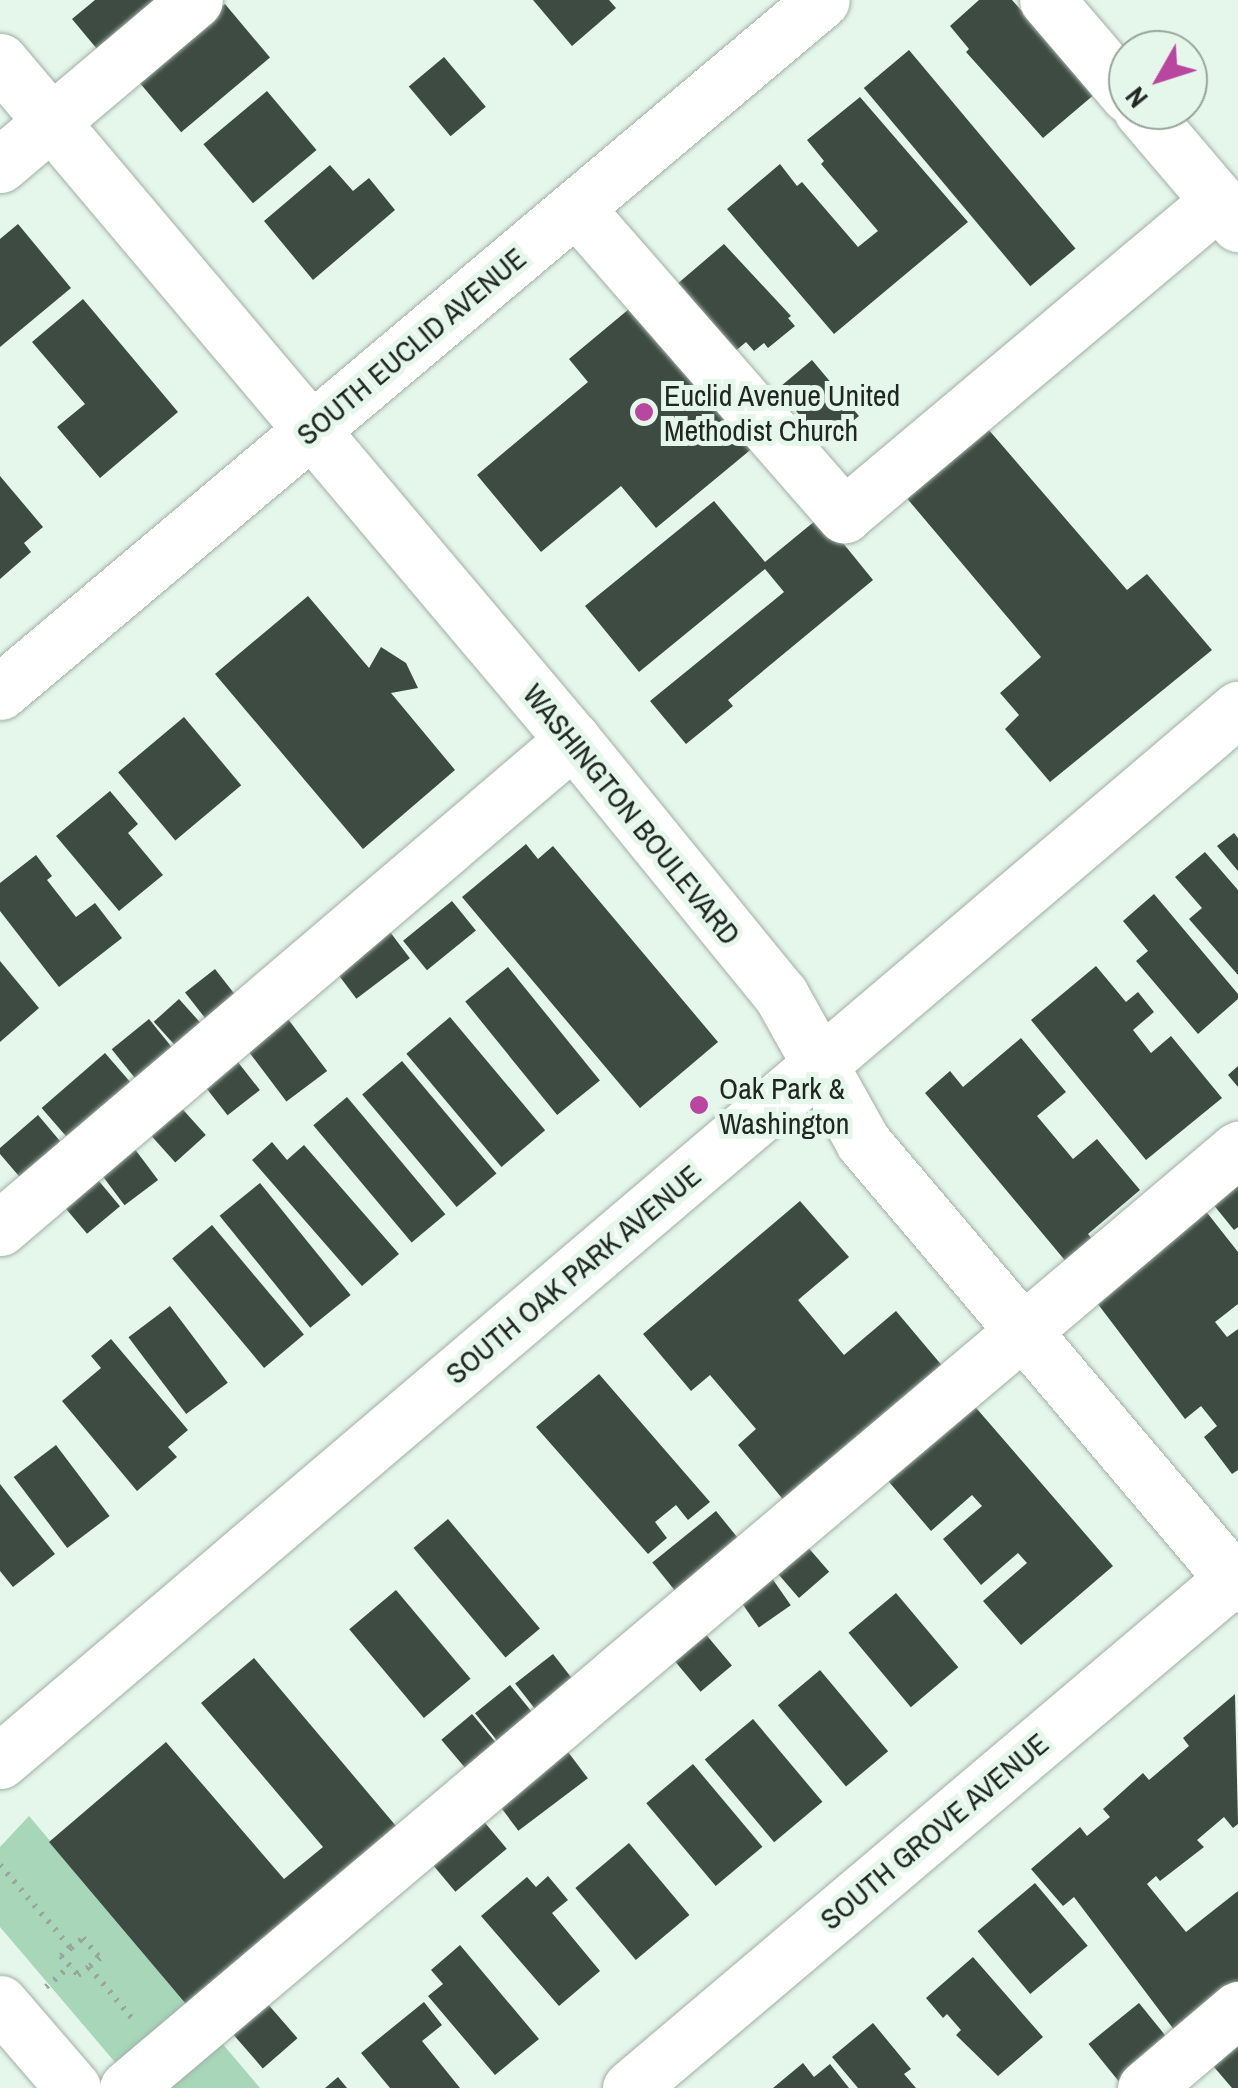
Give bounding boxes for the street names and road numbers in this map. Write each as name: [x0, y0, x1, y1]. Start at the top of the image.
street label: SOUTH EUCLID AVENUE: [289, 239, 533, 453]
street label: WASHINGTON BOULEVARD: [516, 676, 748, 952]
street label: SOUTH OAK PARK AVENUE: [438, 1156, 708, 1392]
street label: SOUTH GROVE AVENUE: [812, 1725, 1056, 1937]

